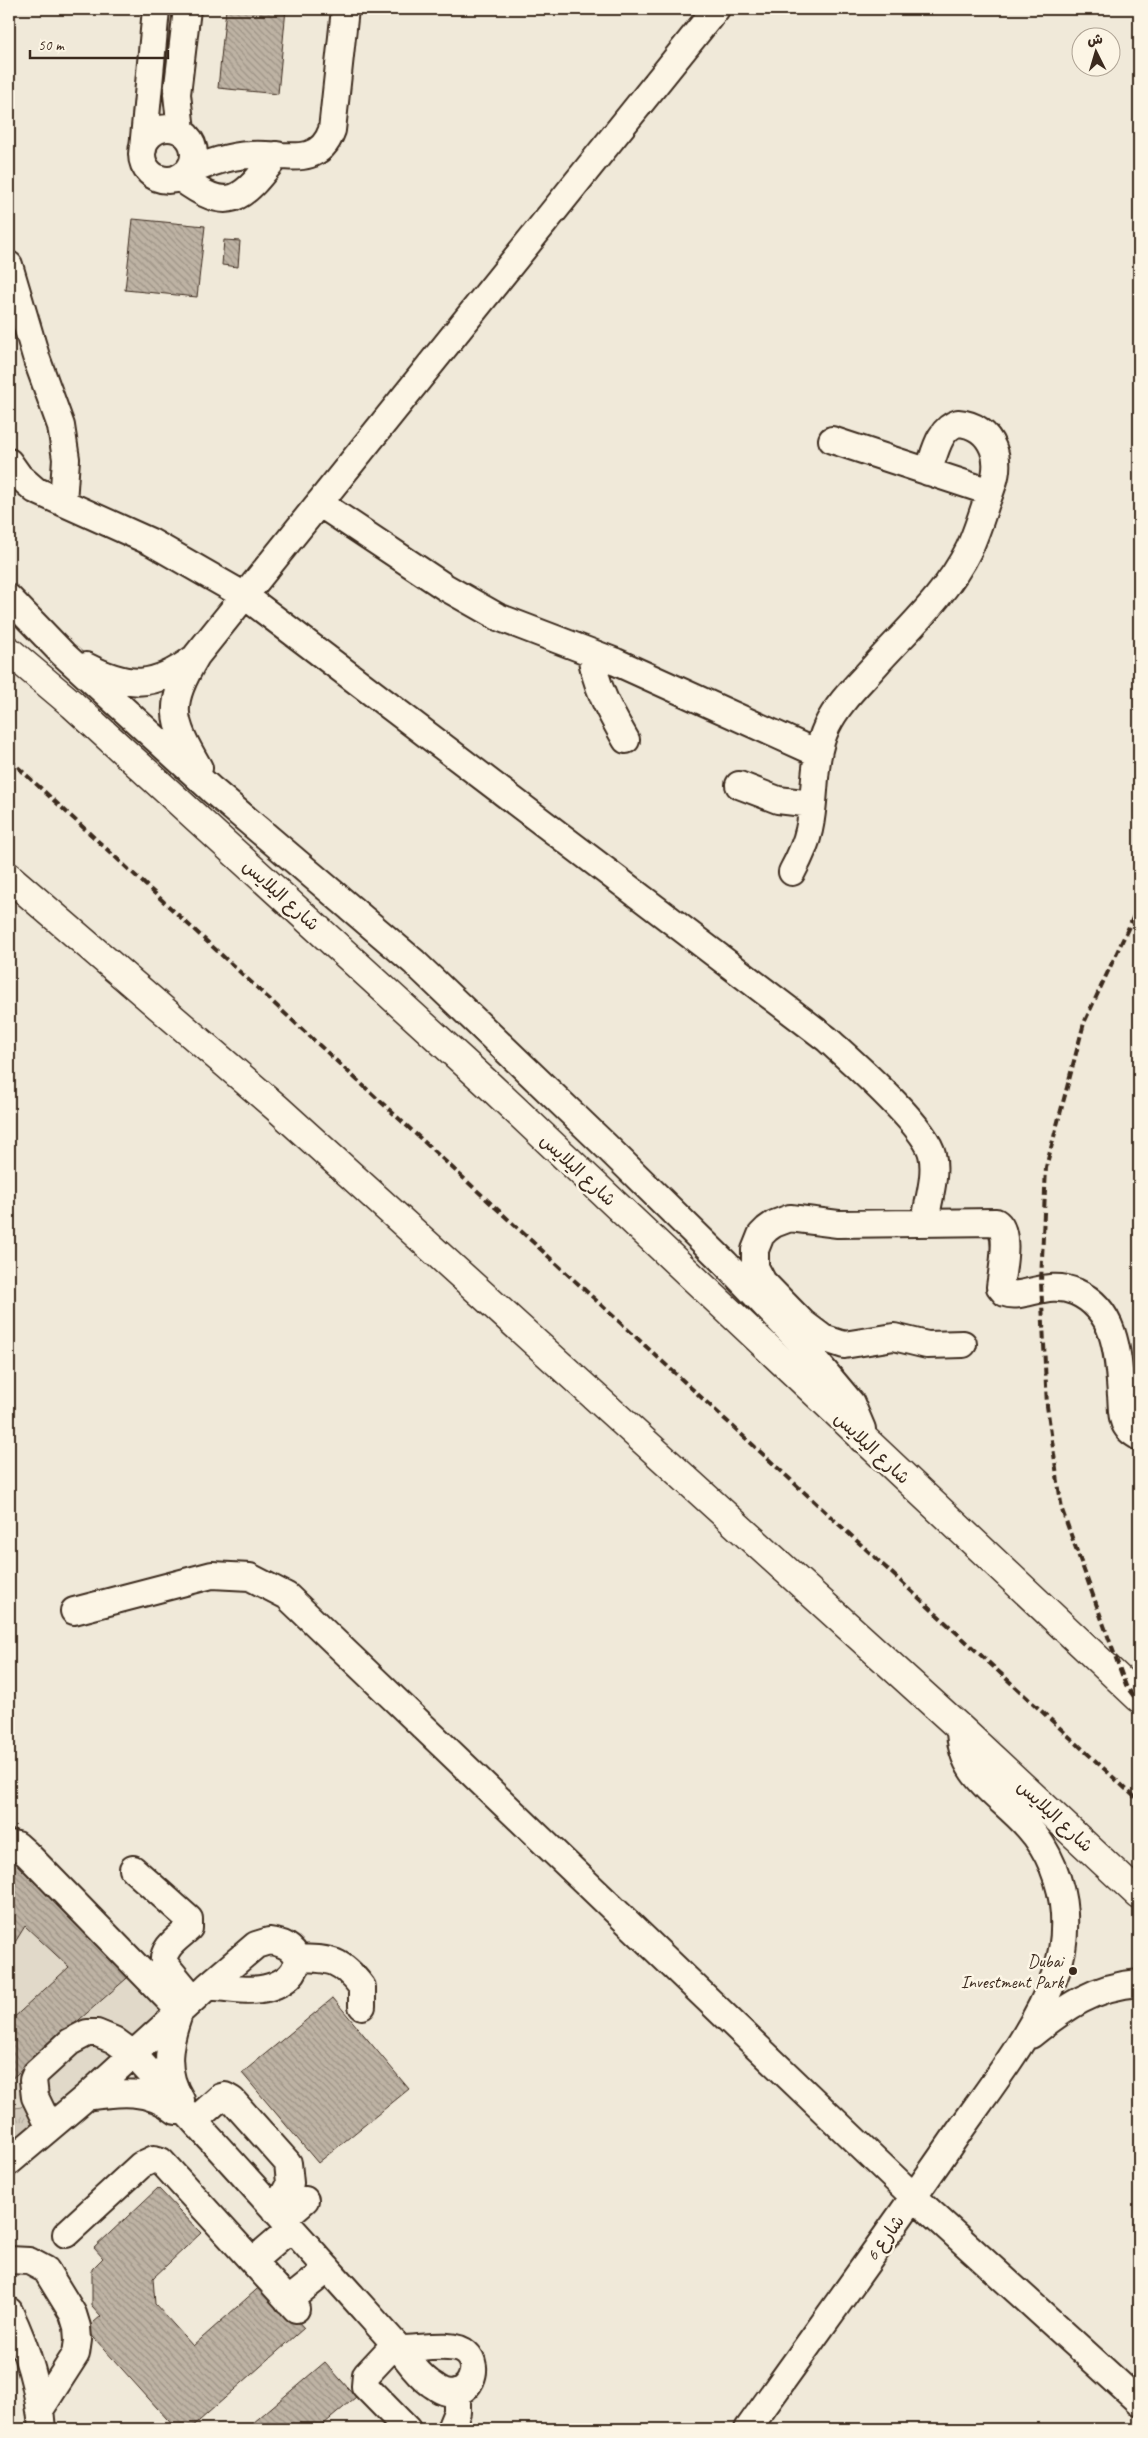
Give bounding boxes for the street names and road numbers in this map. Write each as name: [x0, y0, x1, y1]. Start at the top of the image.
street label: شارع اليلايس: [237, 855, 324, 936]
street label: شارع اليلايس: [535, 1129, 621, 1211]
street label: شارع اليلايس: [829, 1407, 915, 1489]
street label: شارع اليلايس: [1012, 1775, 1098, 1857]
street label: شارع 6: [861, 2211, 910, 2266]

